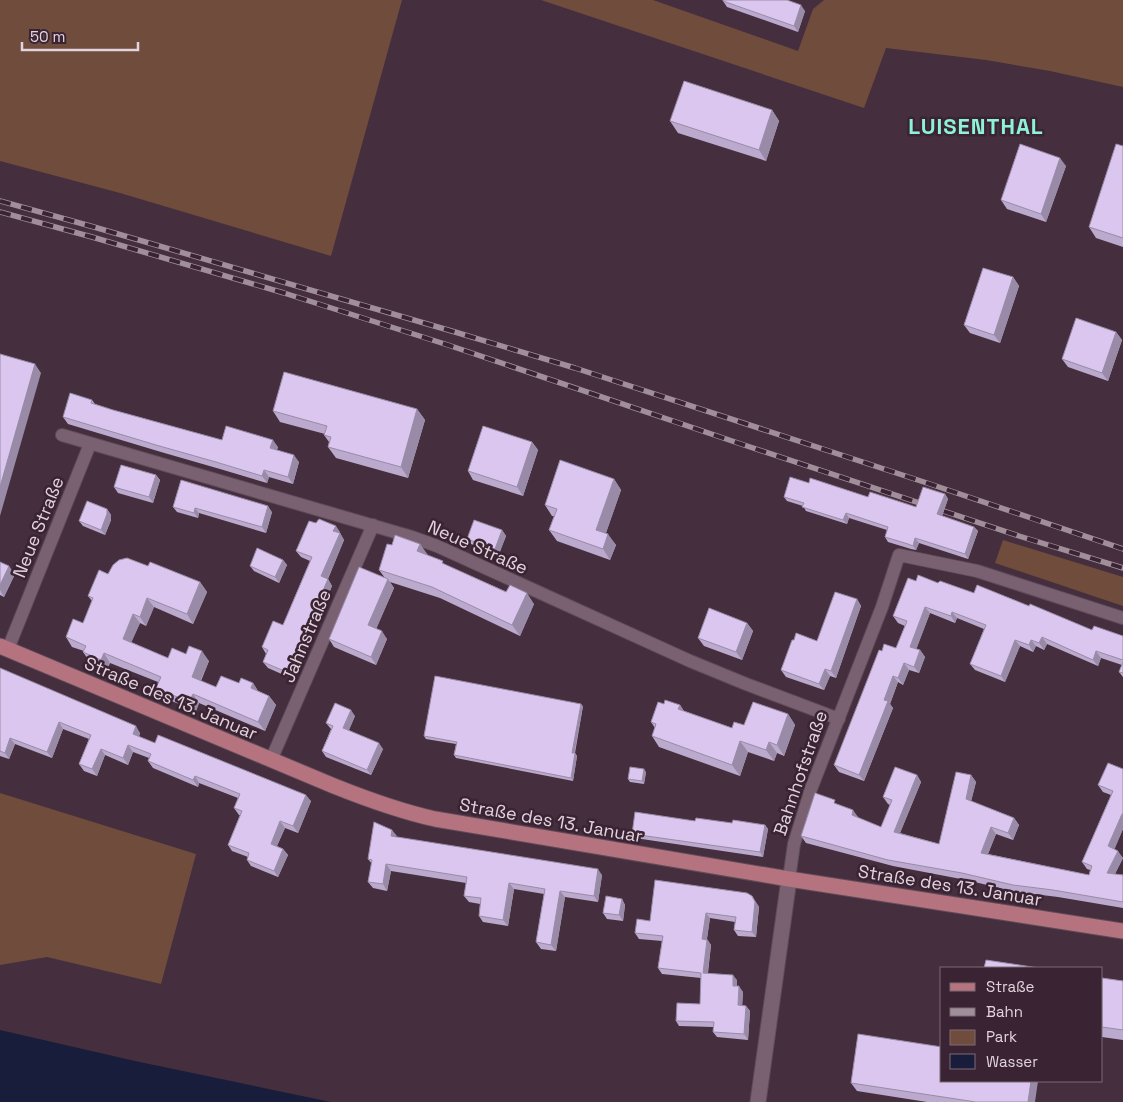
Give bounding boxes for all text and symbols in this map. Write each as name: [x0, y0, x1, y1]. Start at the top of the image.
scale bar: [22, 20, 139, 52]
text: 50 m: [30, 27, 65, 46]
district label: LUISENTHAL: [908, 112, 1044, 140]
street label: Neue Straße: [7, 473, 69, 581]
street label: Neue Straße: [424, 515, 532, 579]
street label: Jahnstraße: [276, 586, 336, 686]
street label: Straße des 13. Januar: [81, 651, 261, 745]
street label: Bahnhofstraße: [768, 708, 832, 838]
street label: Straße des 13. Januar: [458, 793, 645, 847]
street label: Straße des 13. Januar: [856, 859, 1044, 911]
legend: [940, 967, 1103, 1082]
text: Straße: [986, 977, 1035, 996]
text: Bahn: [986, 1002, 1023, 1021]
text: Park: [986, 1027, 1017, 1046]
text: Wasser: [986, 1052, 1038, 1071]

